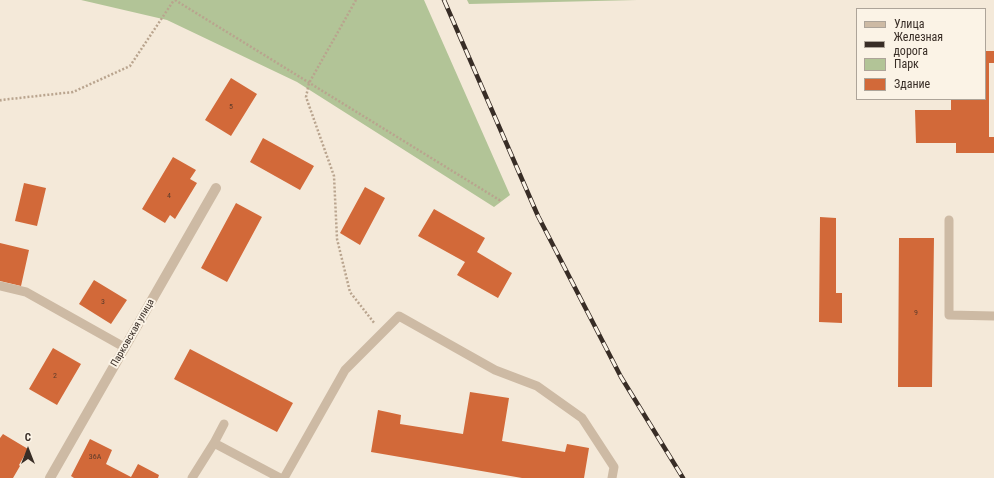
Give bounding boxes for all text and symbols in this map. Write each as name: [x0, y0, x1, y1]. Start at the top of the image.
legend: [856, 8, 986, 100]
text: Улица: [894, 17, 924, 31]
text: Железная дорога: [893, 30, 943, 58]
text: Парк: [894, 57, 919, 71]
text: Здание: [894, 77, 930, 91]
house number: 5: [229, 102, 233, 112]
house number: 4: [167, 191, 171, 201]
house number: 3: [101, 297, 105, 307]
street label: Парковская улица: [109, 297, 157, 369]
house number: 9: [914, 308, 918, 318]
house number: 2: [53, 371, 57, 381]
north arrow: [8, 430, 48, 470]
text: С: [25, 431, 31, 444]
house number: 36А: [89, 452, 101, 462]

